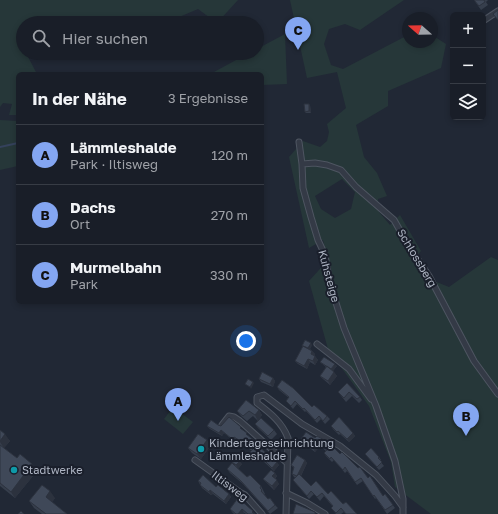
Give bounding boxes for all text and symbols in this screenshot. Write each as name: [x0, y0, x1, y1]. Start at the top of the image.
north arrow: [402, 12, 438, 48]
map controls: [450, 12, 486, 120]
button: +: [450, 12, 486, 48]
search box: [16, 16, 264, 60]
pin: C: [285, 17, 311, 50]
icon: search: [30, 27, 52, 49]
text: Hier suchen: [62, 29, 148, 47]
button: −: [450, 48, 486, 84]
button: layers: [450, 84, 486, 120]
text: In der Nähe: [32, 88, 127, 109]
text: 3 Ergebnisse: [168, 90, 248, 106]
text: Lämmleshalde: [70, 138, 177, 156]
text: A: [40, 147, 50, 163]
text: 120 m: [211, 147, 248, 163]
text: Park · Iltisweg: [70, 156, 158, 172]
text: Dachs: [70, 198, 116, 216]
text: B: [40, 207, 50, 223]
text: 270 m: [211, 207, 248, 223]
text: Ort: [70, 216, 90, 232]
street label: Schlossberg: [395, 226, 440, 289]
street label: Kuhsteige: [316, 248, 343, 303]
text: Murmelbahn: [70, 258, 161, 276]
text: C: [40, 267, 50, 283]
text: 330 m: [210, 267, 248, 283]
text: Park: [70, 276, 98, 292]
your location: [236, 331, 256, 351]
pin: A: [165, 388, 191, 421]
pin: B: [453, 403, 479, 436]
place label: Kindertageseinrichtung Lämmleshalde: [209, 436, 334, 462]
marker: Kindertageseinrichtung Lämmleshalde: [196, 444, 206, 454]
place label: Stadtwerke: [22, 463, 83, 476]
marker: Stadtwerke: [9, 465, 19, 475]
street label: Iltisweg: [210, 468, 251, 503]

